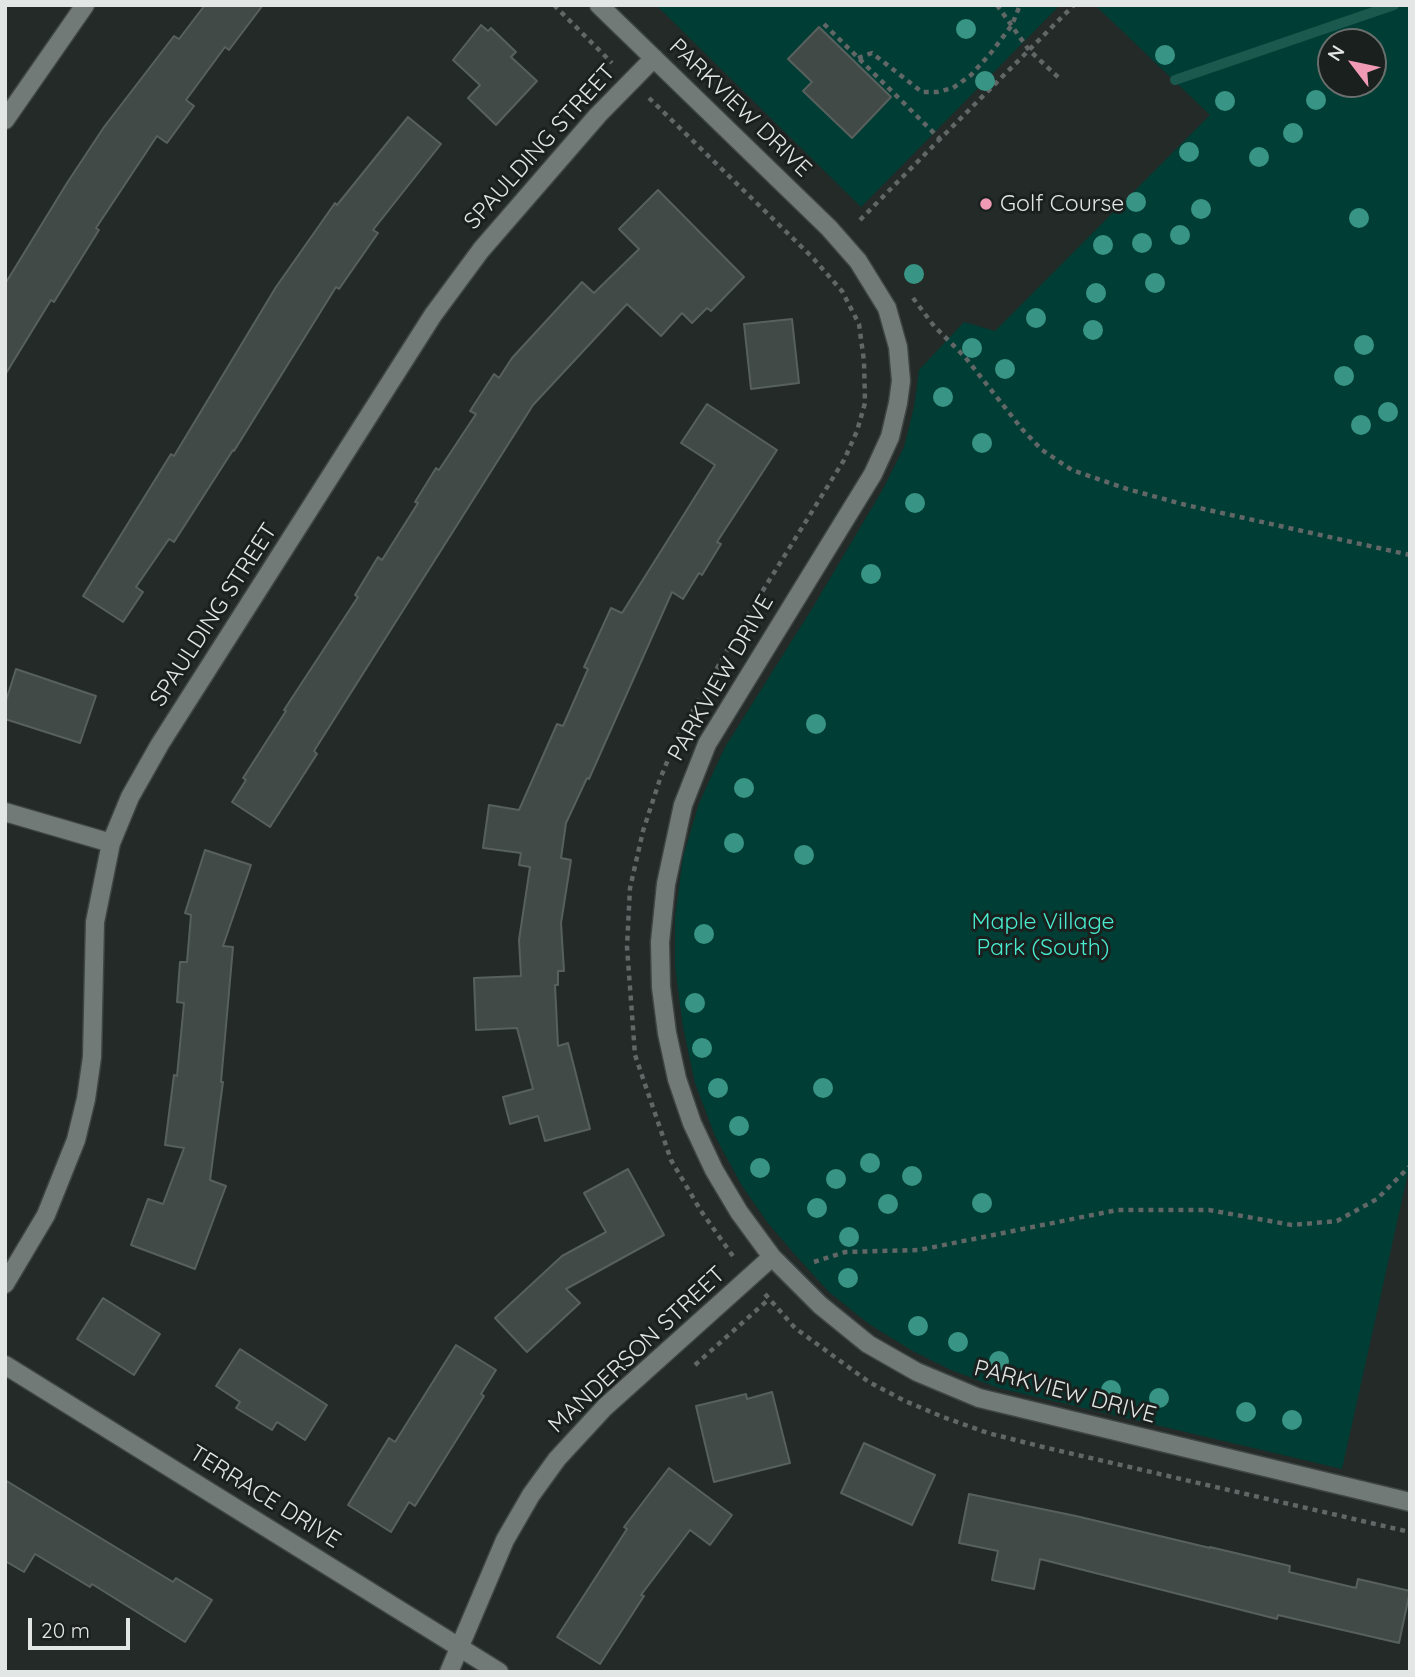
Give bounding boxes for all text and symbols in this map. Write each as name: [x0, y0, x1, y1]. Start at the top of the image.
north arrow: [1317, 28, 1387, 98]
street label: PARKVIEW DRIVE: [663, 33, 817, 183]
text: N: [1322, 41, 1350, 65]
street label: SPAULDING STREET: [459, 59, 621, 235]
place label: Golf Course: [1000, 190, 1124, 218]
marker: Golf Course: [978, 196, 994, 212]
street label: SPAULDING STREET: [145, 518, 283, 712]
street label: PARKVIEW DRIVE: [662, 590, 780, 766]
park label: Maple Village Park (South): [972, 908, 1114, 962]
street label: MANDERSON STREET: [543, 1261, 731, 1439]
street label: PARKVIEW DRIVE: [971, 1354, 1159, 1430]
street label: TERRACE DRIVE: [184, 1439, 346, 1555]
scale bar: [32, 1604, 133, 1648]
text: 20 m: [41, 1617, 90, 1643]

